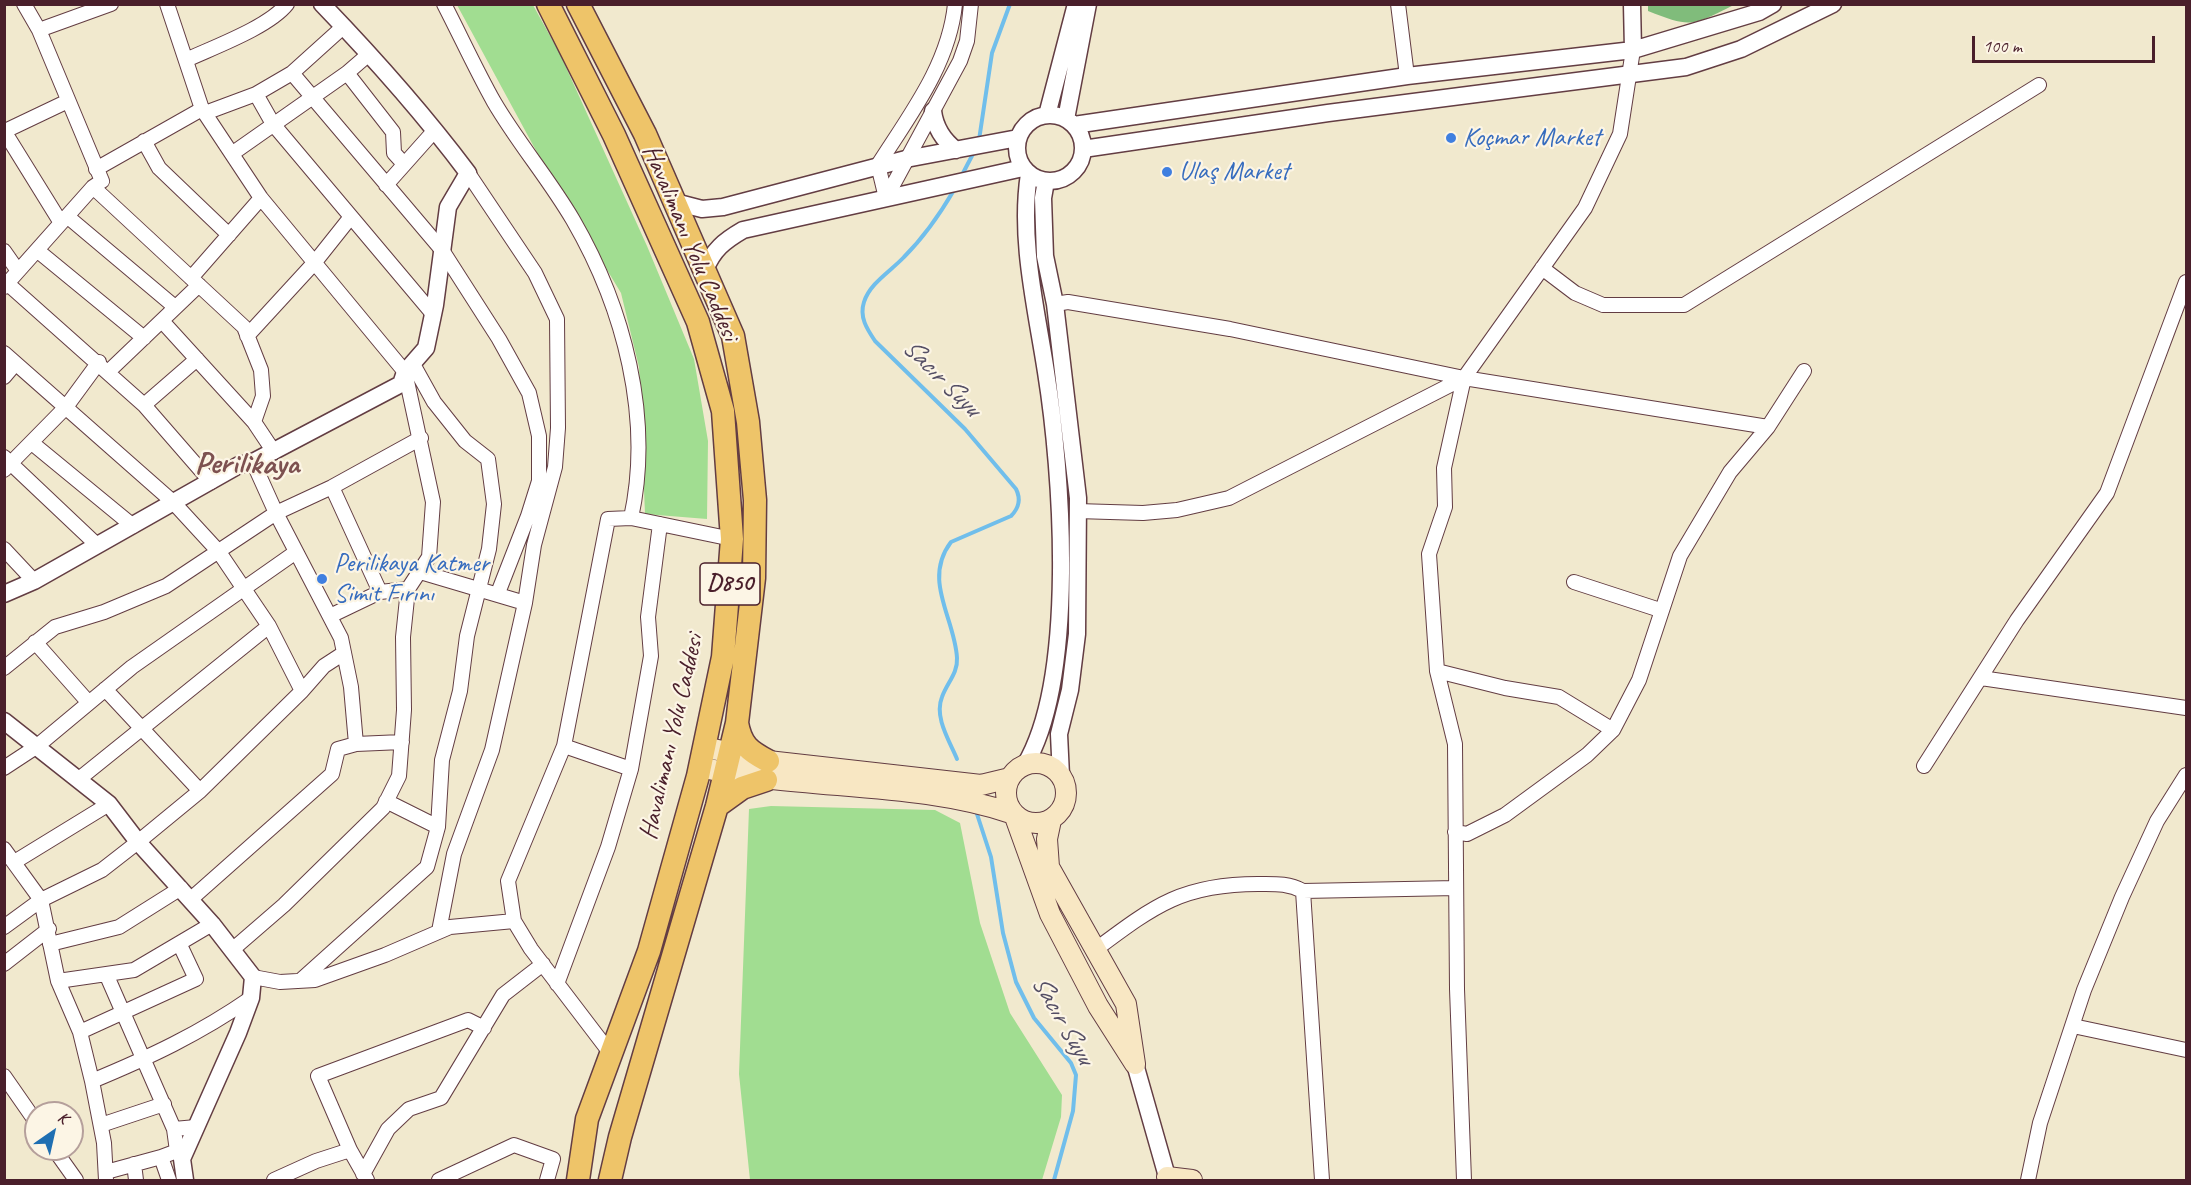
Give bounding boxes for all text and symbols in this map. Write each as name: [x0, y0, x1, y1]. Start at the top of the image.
scale bar: [1975, 24, 2158, 62]
text: 100 m: [1983, 35, 2022, 57]
place label: Koçmar Market: [1463, 122, 1601, 154]
marker: Koçmar Market: [1444, 131, 1458, 145]
street label: Havalimanı Yolu Caddesi: [635, 140, 745, 346]
place label: Ulaş Market: [1179, 156, 1289, 188]
marker: Ulaş Market: [1160, 165, 1174, 179]
water label: Sacır Suyu: [895, 332, 987, 424]
district label: Perilikaya: [195, 446, 299, 484]
place label: Perilikaya Katmer Simit Fırını: [334, 548, 489, 610]
road number: D850: [700, 563, 760, 605]
marker: Perilikaya Katmer Simit Fırını: [315, 572, 329, 586]
street label: Havalimanı Yolu Caddesi: [633, 631, 711, 843]
water label: Sacır Suyu: [1024, 970, 1100, 1070]
north arrow: [24, 1101, 84, 1161]
text: K: [54, 1107, 72, 1128]

